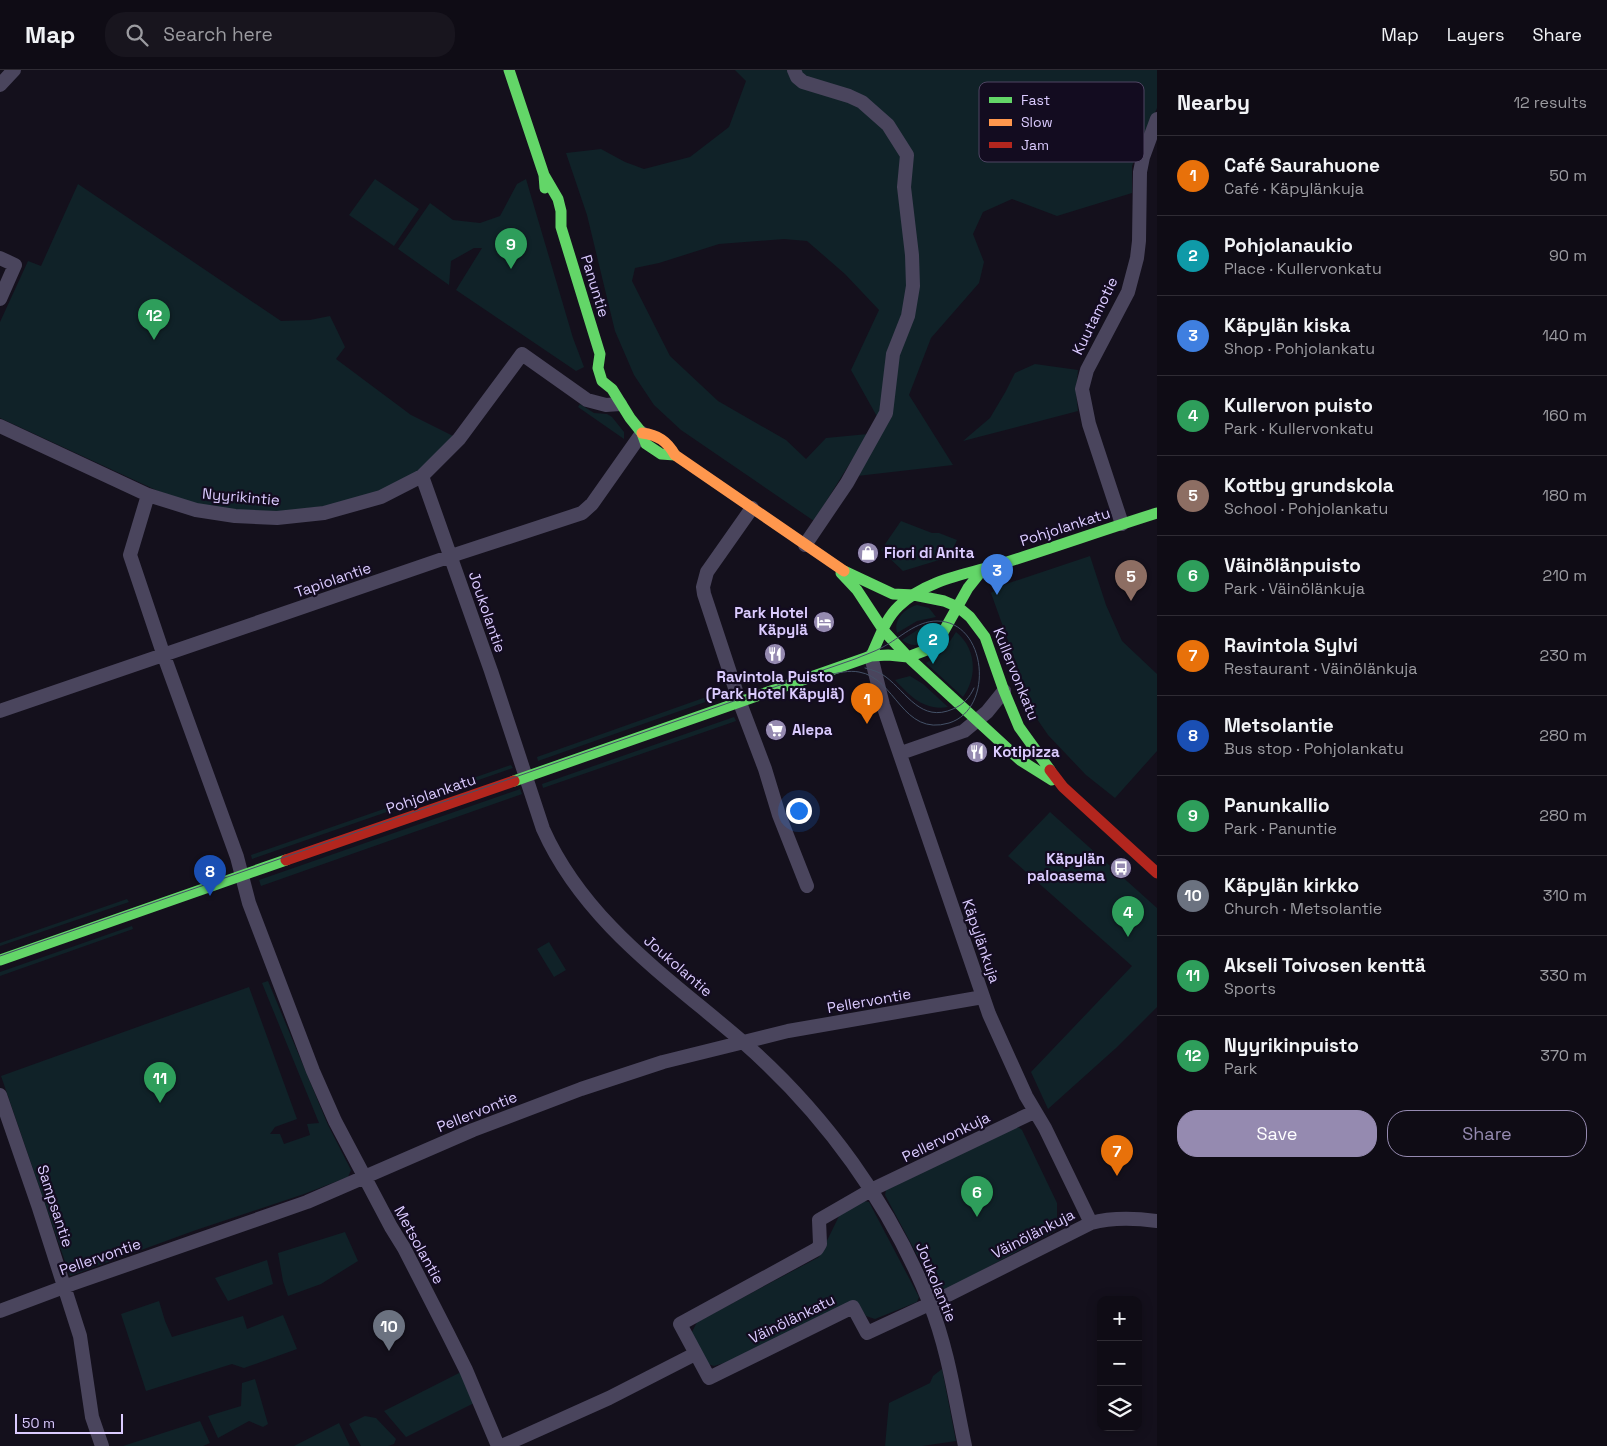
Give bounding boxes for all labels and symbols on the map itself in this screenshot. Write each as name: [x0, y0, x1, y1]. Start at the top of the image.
legend: [979, 82, 1144, 162]
text: Fast: [1021, 91, 1050, 109]
text: Slow: [1021, 113, 1053, 131]
text: Jam: [1021, 136, 1049, 154]
pin: 9: [495, 228, 527, 269]
street label: Panuntie: [577, 252, 614, 319]
street label: Kuutamotie: [1068, 274, 1122, 358]
pin: 12: [138, 299, 170, 340]
street label: Nyyrikintie: [201, 484, 281, 509]
street label: Pohjolankatu: [1017, 503, 1112, 550]
shop icon: Fiori di Anita: [856, 541, 880, 565]
place label: Fiori di Anita: [884, 543, 975, 562]
pin: 3: [981, 554, 1013, 595]
street label: Tapiolantie: [292, 558, 374, 601]
pin: 5: [1115, 560, 1147, 601]
street label: Joukolantie: [465, 569, 510, 655]
place label: Park Hotel Käpylä: [734, 603, 808, 639]
hotel icon: Park Hotel Käpylä: [812, 610, 836, 634]
pin: 2: [917, 623, 949, 664]
street label: Kullervonkatu: [989, 625, 1044, 723]
restaurant icon: Ravintola Puisto (Park Hotel Käpylä): [763, 642, 787, 666]
place label: Ravintola Puisto (Park Hotel Käpylä): [706, 667, 844, 703]
pin: 1: [851, 683, 883, 724]
supermarket icon: Alepa: [764, 718, 788, 742]
place label: Alepa: [792, 720, 833, 739]
restaurant icon: Kotipizza: [965, 740, 989, 764]
place label: Kotipizza: [993, 742, 1060, 761]
street label: Pohjolankatu: [383, 769, 478, 818]
your location: [786, 798, 812, 824]
place label: Käpylän paloasema: [1027, 849, 1105, 885]
pin: 8: [194, 855, 226, 896]
bus stop icon: Käpylän paloasema: [1109, 856, 1133, 880]
street label: Käpylänkuja: [958, 896, 1005, 986]
pin: 4: [1112, 896, 1144, 937]
street label: Joukolantie: [640, 931, 717, 1001]
street label: Pellervontie: [825, 984, 913, 1017]
pin: 11: [144, 1062, 176, 1103]
street label: Pellervontie: [434, 1087, 520, 1136]
street label: Pellervonkuja: [899, 1107, 993, 1166]
pin: 7: [1101, 1135, 1133, 1176]
street label: Sampsantie: [33, 1162, 78, 1249]
pin: 6: [961, 1176, 993, 1217]
street label: Metsolantie: [390, 1202, 449, 1287]
street label: Väinölänkuja: [988, 1204, 1078, 1263]
street label: Pellervontie: [57, 1234, 143, 1279]
street label: Joukolantie: [912, 1239, 961, 1325]
street label: Väinölänkatu: [746, 1290, 838, 1348]
pin: 10: [373, 1310, 405, 1351]
scale bar: [15, 1411, 122, 1434]

